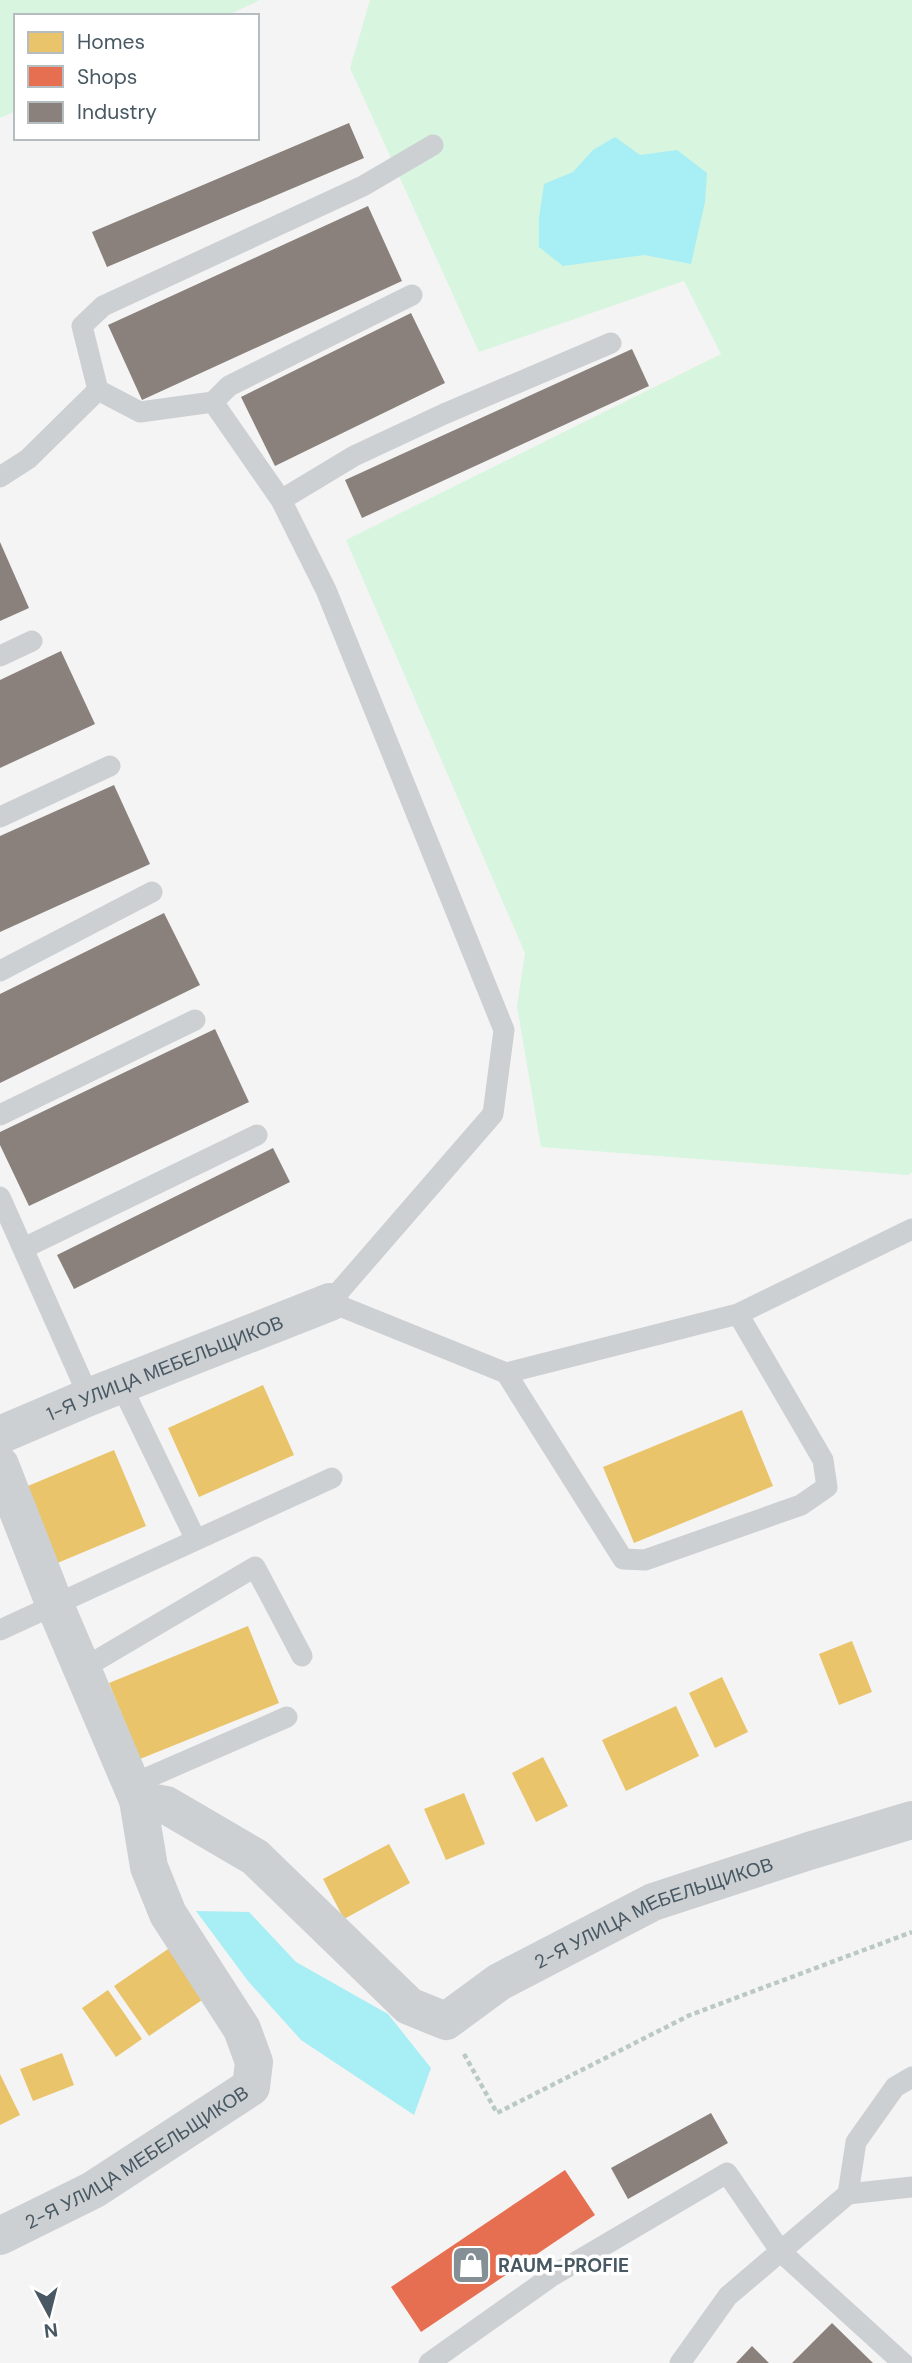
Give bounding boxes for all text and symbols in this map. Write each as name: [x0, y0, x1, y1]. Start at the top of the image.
legend: [14, 14, 259, 140]
text: Homes: [77, 28, 145, 56]
text: Shops: [77, 63, 137, 91]
text: Industry: [77, 98, 157, 126]
street label: 1-Я УЛИЦА МЕБЕЛЬЩИКОВ: [43, 1309, 287, 1426]
street label: 2-Я УЛИЦА МЕБЕЛЬЩИКОВ: [530, 1851, 776, 1974]
street label: 2-Я УЛИЦА МЕБЕЛЬЩИКОВ: [21, 2080, 253, 2234]
shop icon: RAUM-PROFIE: [450, 2244, 492, 2286]
place label: RAUM-PROFIE: [498, 2253, 629, 2278]
north arrow: [14, 2279, 84, 2349]
text: N: [43, 2317, 59, 2344]

